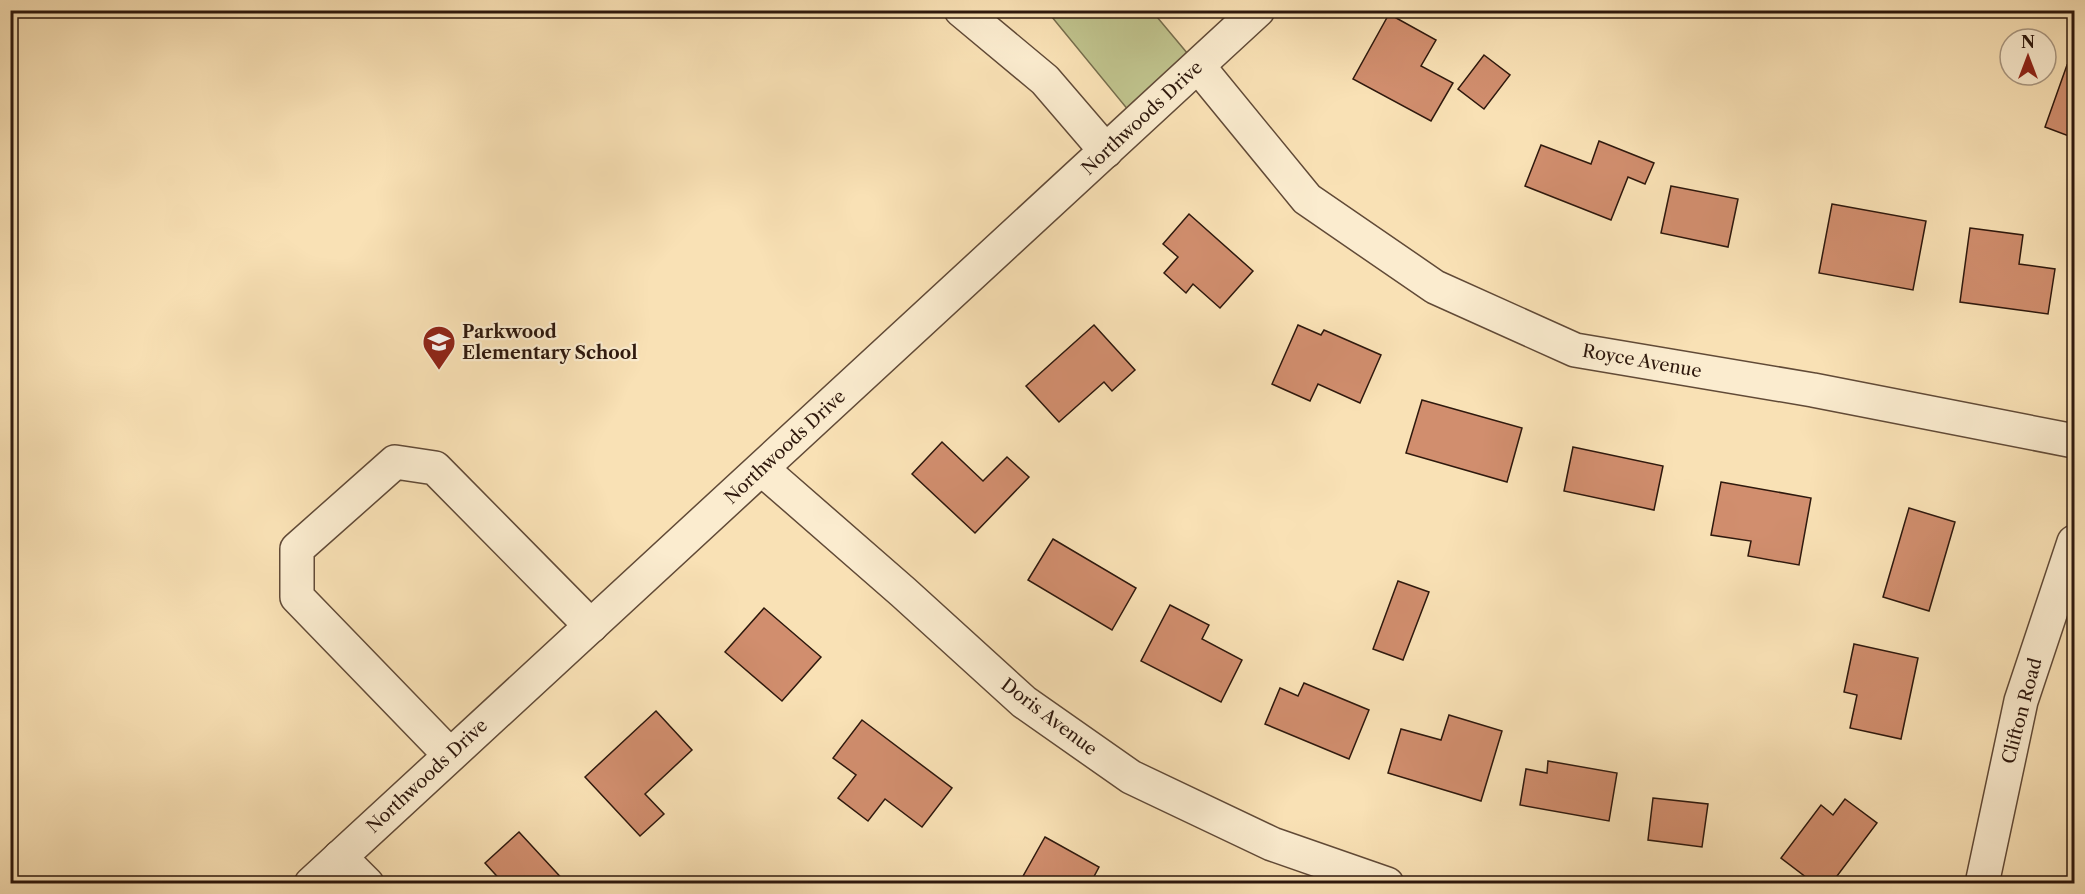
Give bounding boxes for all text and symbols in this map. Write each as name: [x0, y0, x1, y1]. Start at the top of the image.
north arrow: [1998, 27, 2058, 87]
text: N: [2021, 32, 2035, 52]
street label: Northwoods Drive: [1077, 56, 1207, 180]
place label: Parkwood Elementary School: [462, 321, 638, 364]
school or university icon: Parkwood Elementary School: [421, 324, 457, 371]
street label: Royce Avenue: [1581, 340, 1703, 382]
street label: Northwoods Drive: [720, 385, 850, 509]
street label: Clifton Road: [1997, 656, 2047, 766]
street label: Doris Avenue: [997, 674, 1101, 760]
street label: Northwoods Drive: [362, 714, 492, 838]

